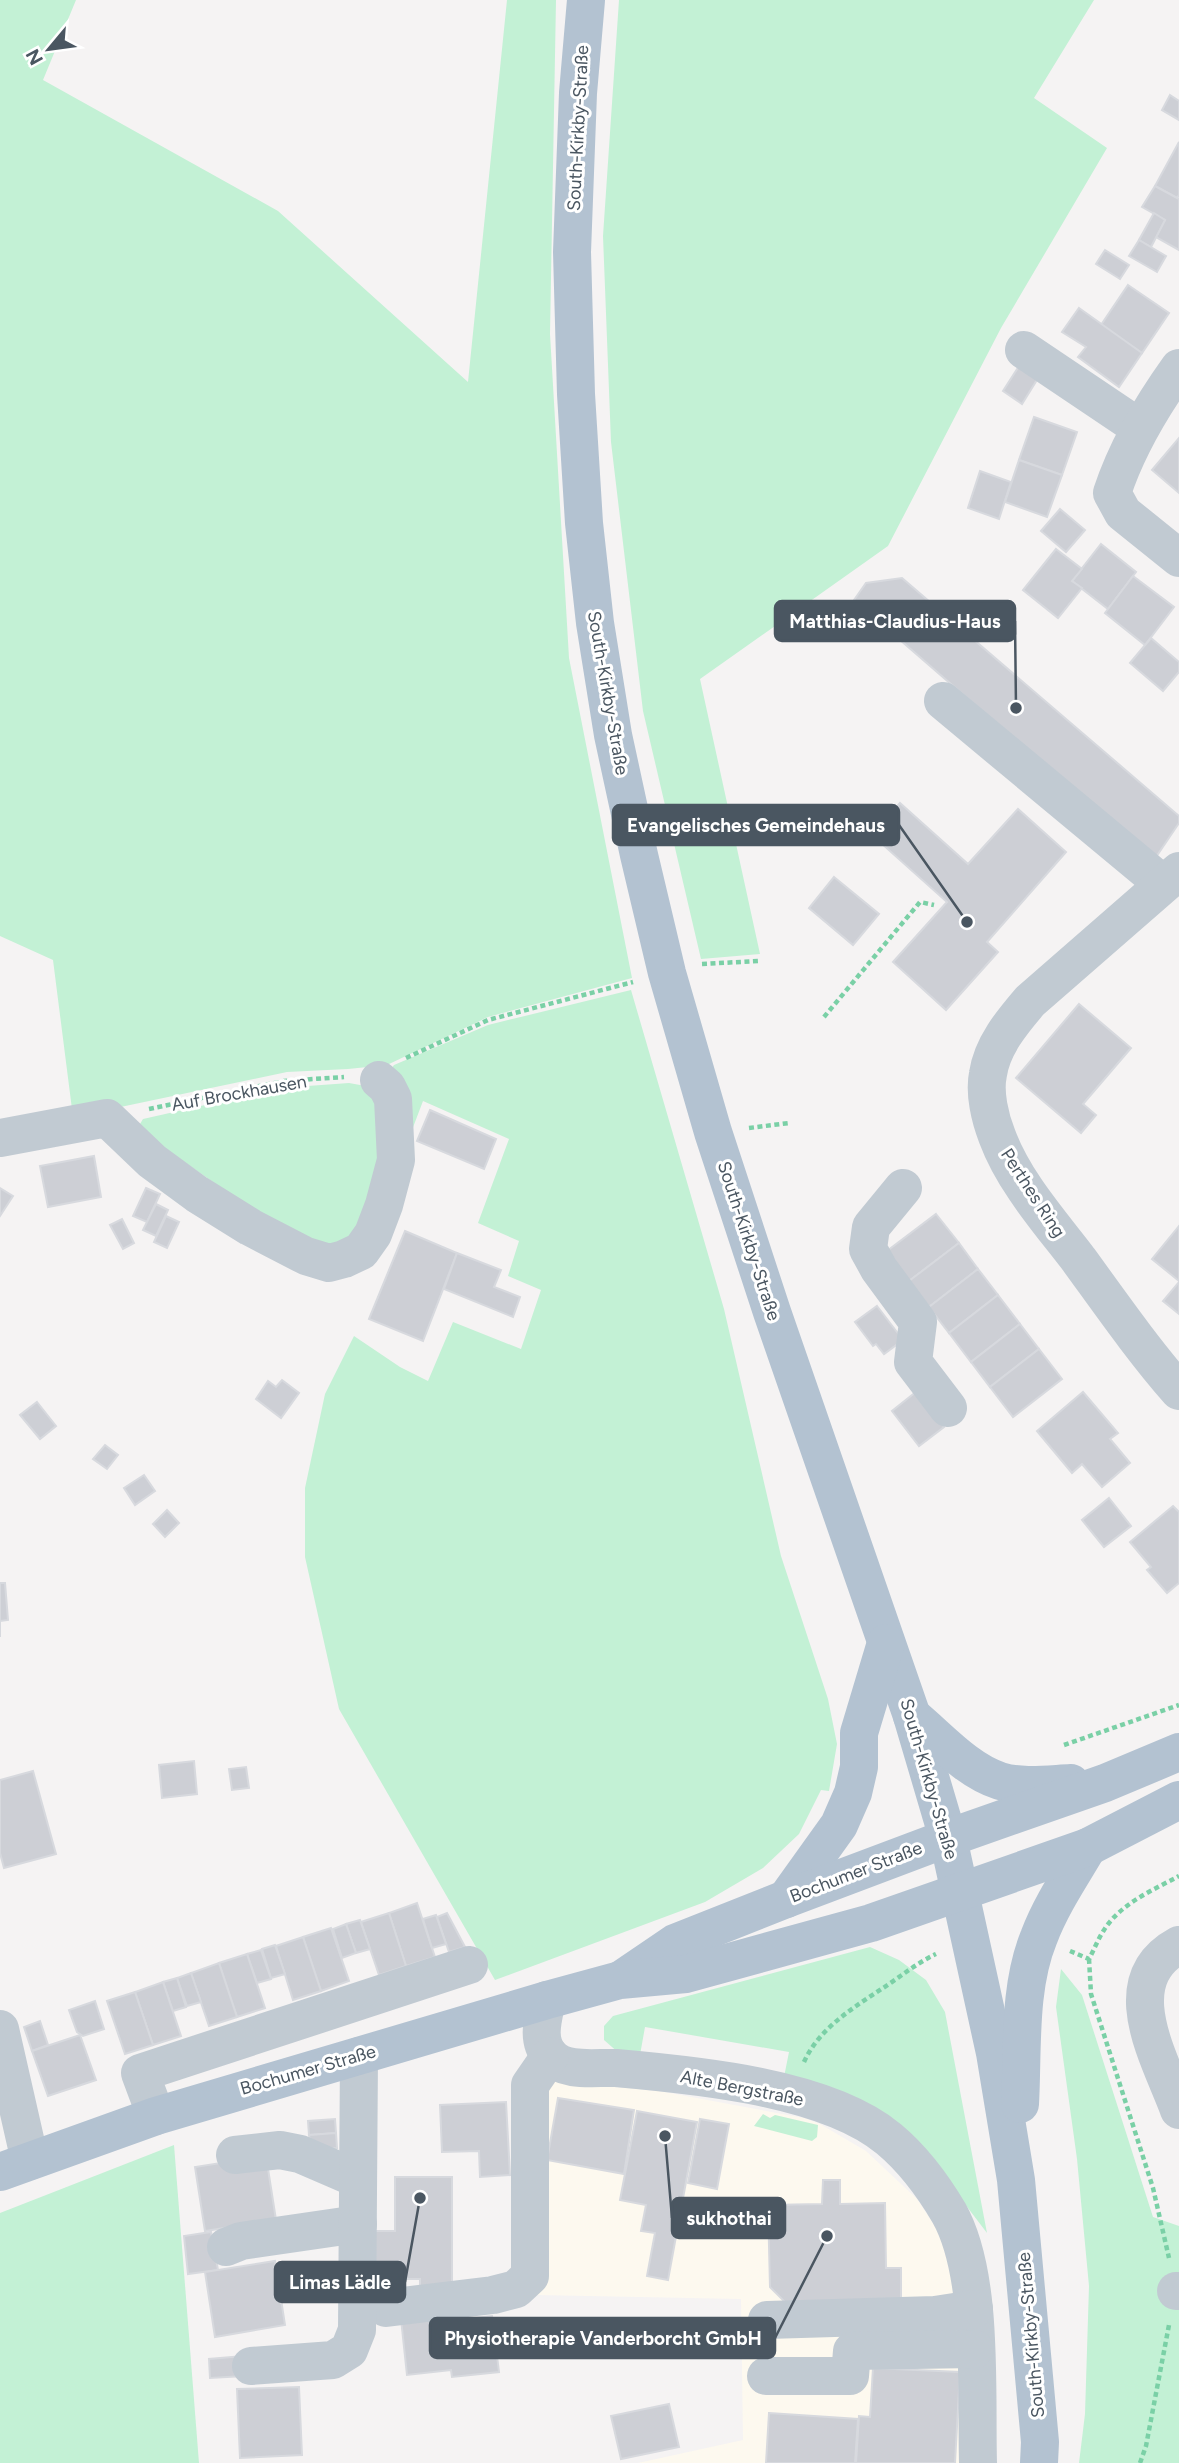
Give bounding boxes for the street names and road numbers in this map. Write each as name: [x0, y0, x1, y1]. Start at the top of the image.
street label: South-Kirkby-Straße: [563, 44, 593, 212]
street label: South-Kirkby-Straße: [583, 609, 633, 777]
street label: Auf Brockhausen: [170, 1070, 308, 1116]
street label: Perthes Ring: [996, 1144, 1070, 1242]
street label: South-Kirkby-Straße: [713, 1159, 785, 1324]
street label: South-Kirkby-Straße: [896, 1696, 963, 1862]
street label: Bochumer Straße: [787, 1837, 925, 1907]
street label: Bochumer Straße: [238, 2040, 379, 2100]
street label: Alte Bergstraße: [679, 2065, 806, 2111]
street label: South-Kirkby-Straße: [1013, 2251, 1049, 2419]

